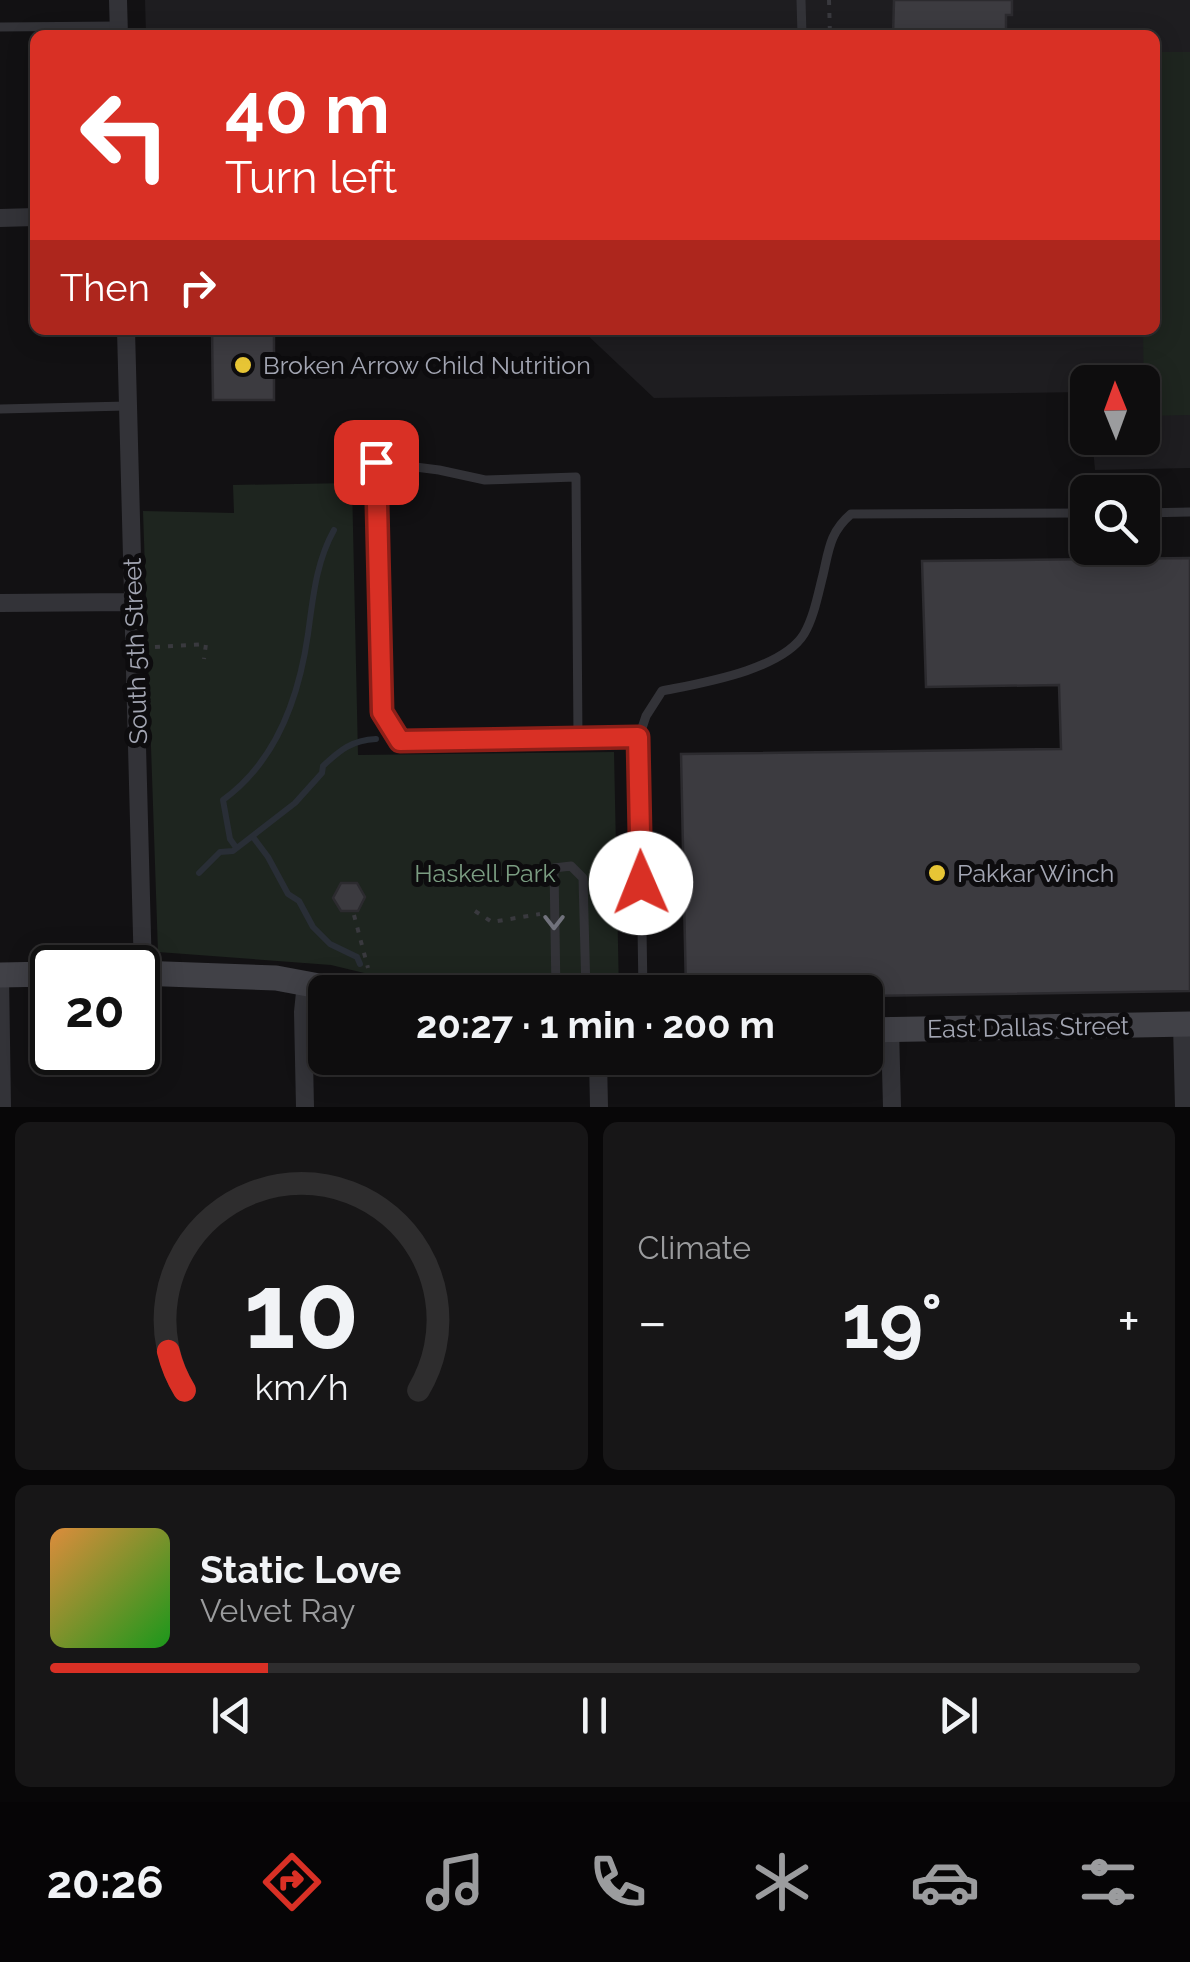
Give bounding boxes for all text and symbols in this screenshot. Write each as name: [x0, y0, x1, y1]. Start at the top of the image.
text: 40 m: [225, 67, 390, 149]
icon: left: [60, 70, 190, 200]
text: Turn left: [225, 151, 397, 204]
icon: right: [170, 260, 225, 315]
text: Then: [60, 265, 150, 310]
place label: Broken Arrow Child Nutrition: [263, 350, 591, 380]
marker: Broken Arrow Child Nutrition: [232, 354, 254, 376]
north arrow: [1070, 365, 1160, 455]
map controls: [1070, 365, 1160, 565]
pin: [334, 420, 419, 505]
icon: arrive: [349, 435, 404, 490]
button: search: [1070, 475, 1160, 565]
street label: South 5th Street: [117, 557, 153, 745]
position arrow: [589, 831, 693, 935]
park label: Haskell Park: [414, 858, 557, 888]
place label: Pakkar Winch: [957, 858, 1114, 888]
marker: Pakkar Winch: [926, 862, 948, 884]
one-way arrow: [543, 916, 565, 931]
speed limit sign: 20: [30, 945, 160, 1075]
text: 20:27 · 1 min · 200 m: [416, 1002, 775, 1047]
street label: East Dallas Street: [927, 1010, 1130, 1044]
text: Climate: [638, 1229, 751, 1266]
text: 10: [244, 1250, 359, 1372]
text: 19°: [842, 1277, 942, 1366]
text: −: [638, 1289, 667, 1354]
text: +: [1117, 1289, 1140, 1354]
text: km/h: [254, 1366, 348, 1408]
text: Static Love: [200, 1547, 401, 1592]
text: Velvet Ray: [200, 1592, 355, 1629]
icon: previous: [204, 1688, 259, 1743]
icon: pause: [567, 1688, 622, 1743]
icon: next: [931, 1688, 986, 1743]
icon: directions: [257, 1847, 327, 1917]
icon: music: [420, 1847, 490, 1917]
icon: phone: [583, 1847, 653, 1917]
icon: climate: [747, 1847, 817, 1917]
icon: car: [910, 1847, 980, 1917]
icon: filters: [1073, 1847, 1143, 1917]
text: 20:26: [47, 1856, 163, 1909]

